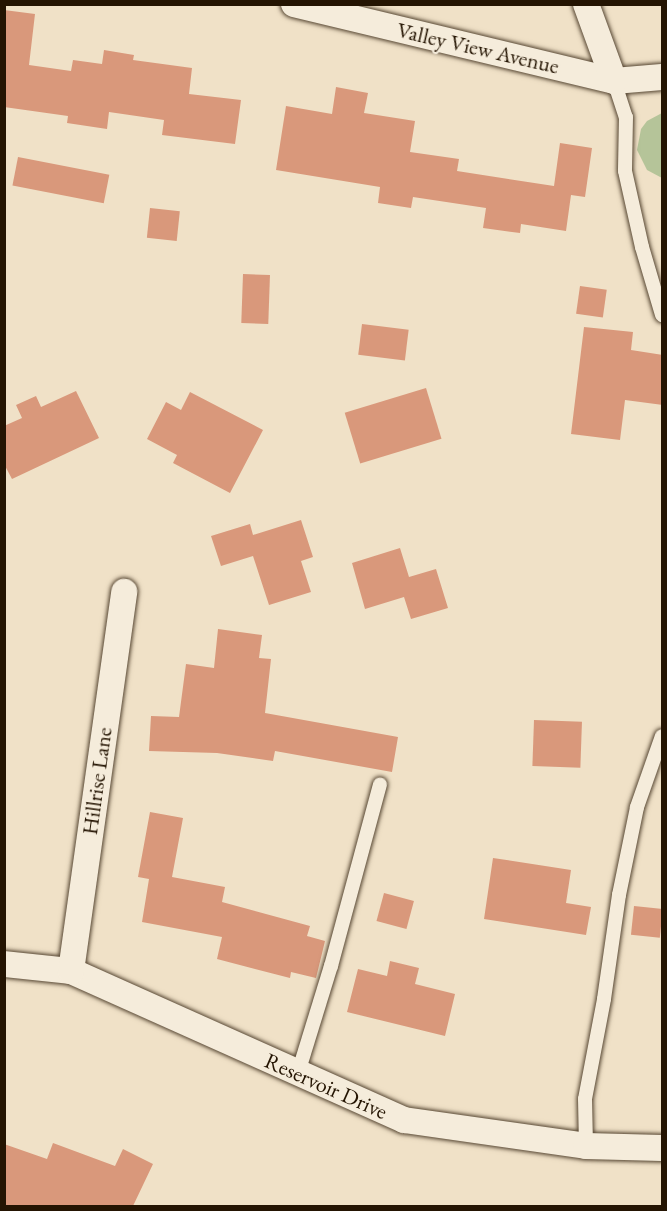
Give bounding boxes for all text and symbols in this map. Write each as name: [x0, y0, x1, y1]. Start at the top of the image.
street label: Valley View Avenue: [394, 17, 562, 79]
street label: Hillrise Lane: [76, 725, 118, 837]
street label: Reservoir Drive: [261, 1047, 391, 1125]

